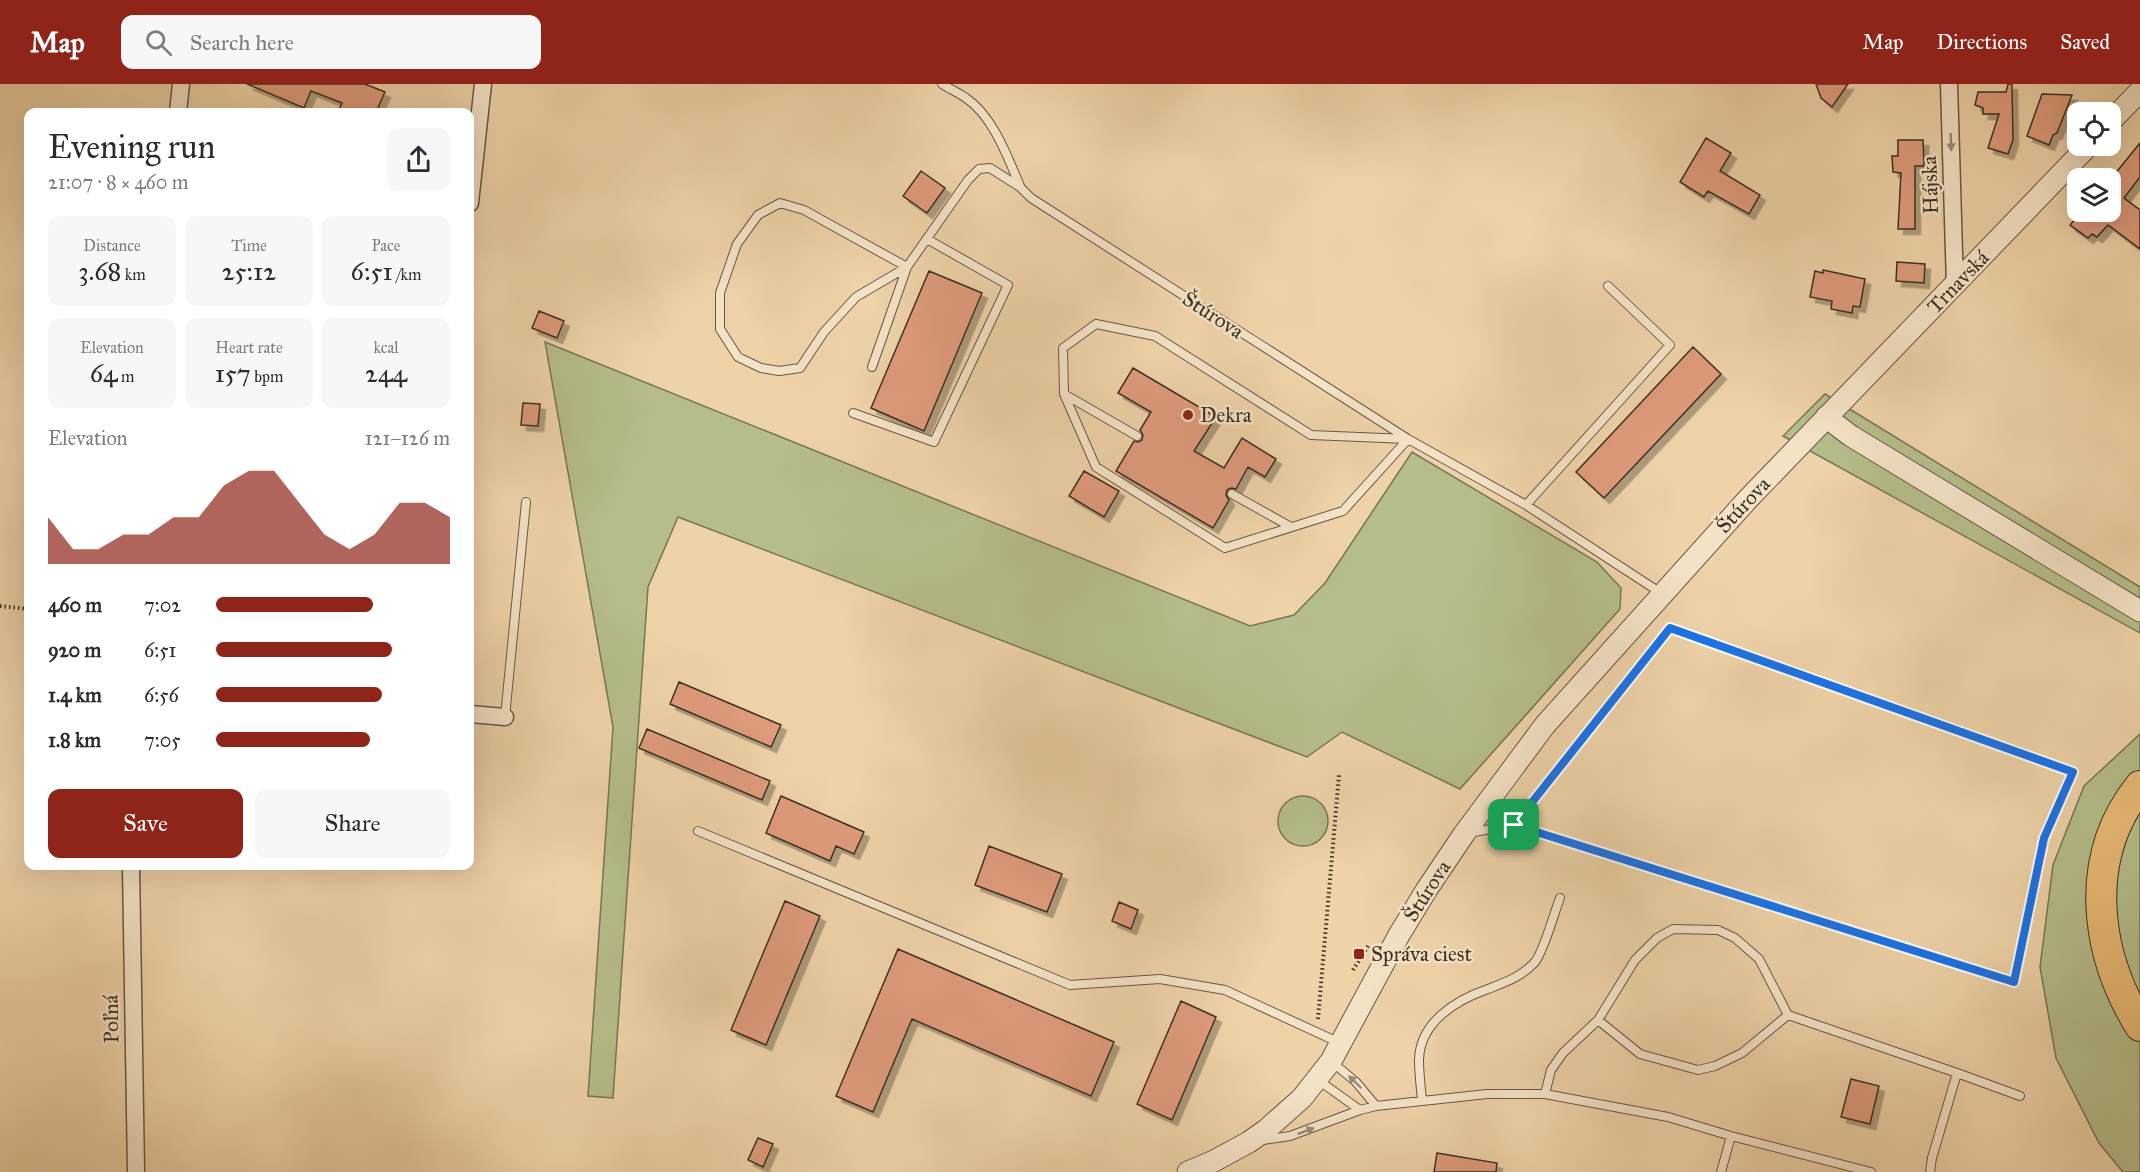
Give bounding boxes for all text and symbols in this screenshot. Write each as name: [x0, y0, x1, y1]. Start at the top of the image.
search box: [121, 15, 541, 69]
text: Map: [30, 25, 85, 60]
icon: search: [142, 26, 175, 59]
text: Search here: [190, 29, 294, 56]
text: Map: [1863, 29, 1904, 55]
text: Directions: [1937, 29, 2027, 55]
text: Saved: [2060, 29, 2110, 55]
map controls: [2067, 102, 2121, 222]
button: locate: [2067, 102, 2121, 156]
text: Evening run: [48, 127, 215, 167]
button: share: [387, 128, 450, 191]
one-way arrow: [1946, 133, 1956, 152]
street label: Hájska: [1916, 155, 1944, 215]
button: layers: [2067, 168, 2121, 222]
text: 21:07 · 8 × 460 m: [48, 170, 189, 194]
text: Distance: [83, 236, 141, 255]
text: Time: [231, 236, 267, 255]
text: Pace: [371, 236, 401, 255]
street label: Trnavská: [1921, 245, 1995, 319]
text: 3.68: [78, 255, 121, 287]
text: 25:12: [222, 255, 276, 287]
text: 6:51: [351, 255, 393, 287]
text: km: [121, 265, 146, 284]
text: /km: [393, 265, 421, 284]
street label: Štúrova: [1177, 286, 1249, 344]
text: Elevation: [80, 338, 144, 357]
text: Heart rate: [215, 338, 283, 357]
text: kcal: [373, 338, 399, 357]
text: 64: [90, 357, 117, 389]
text: 157: [215, 357, 251, 389]
text: 244: [365, 357, 407, 389]
text: m: [117, 367, 134, 386]
text: bpm: [251, 367, 283, 386]
place label: Dekra: [1200, 402, 1252, 428]
marker: Dekra: [1181, 408, 1195, 422]
text: Elevation: [48, 426, 127, 450]
text: 121–126 m: [365, 426, 450, 450]
street label: Štúrova: [1710, 471, 1776, 539]
text: 460 m: [48, 593, 102, 617]
text: 7:02: [144, 593, 181, 617]
text: 920 m: [48, 638, 101, 662]
text: 6:51: [144, 638, 177, 662]
text: 1.4 km: [48, 683, 102, 707]
text: 6:56: [144, 683, 179, 707]
text: 1.8 km: [48, 728, 101, 752]
text: 7:05: [144, 728, 181, 752]
button: Save: [48, 789, 243, 858]
button: Share: [255, 789, 450, 858]
pin: [1488, 799, 1539, 850]
icon: arrive: [1497, 808, 1530, 841]
street label: Štúrova: [1398, 855, 1456, 927]
place label: Správa ciest: [1371, 941, 1472, 967]
marker: Správa ciest: [1352, 947, 1366, 961]
street label: Poľná: [98, 994, 124, 1044]
one-way arrow: [1347, 1075, 1362, 1089]
one-way arrow: [1297, 1126, 1315, 1135]

